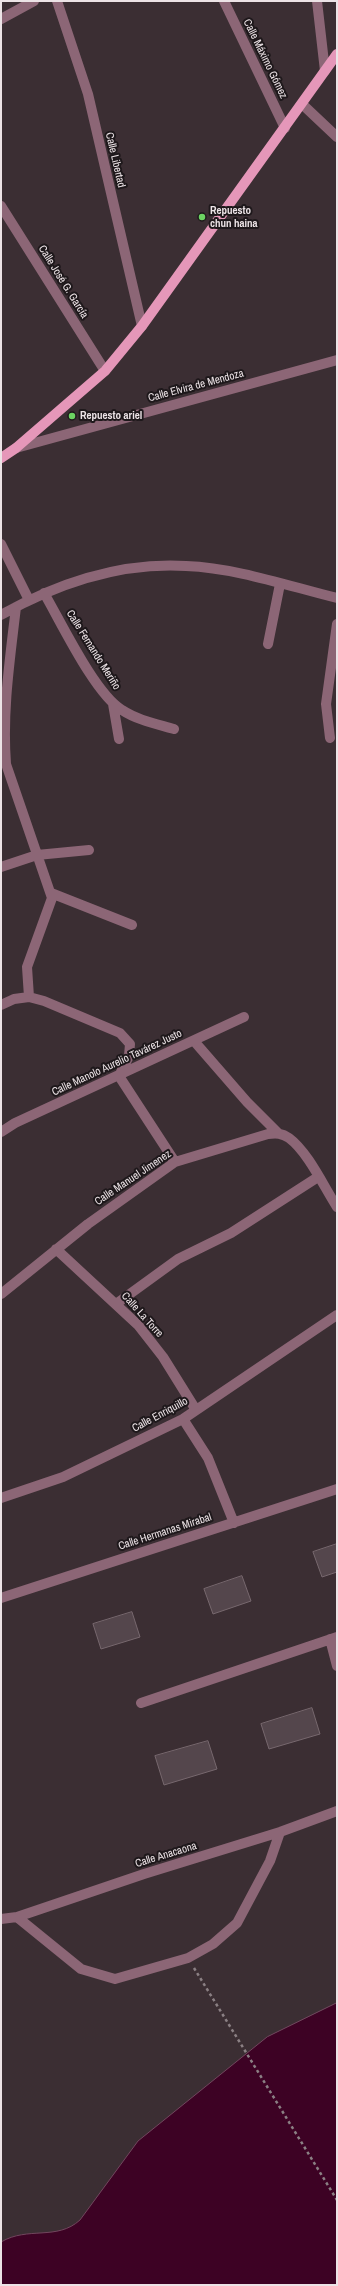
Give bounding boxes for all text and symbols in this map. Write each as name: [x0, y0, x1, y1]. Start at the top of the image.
street label: Calle Máximo Gómez: [240, 17, 290, 101]
street label: Calle Libertad: [102, 131, 128, 189]
place label: Repuesto chun haina: [210, 204, 258, 230]
marker: Repuesto chun haina: [197, 212, 207, 222]
street label: Calle José G. García: [35, 243, 91, 321]
street label: Calle Elvira de Mendoza: [147, 367, 245, 405]
place label: Repuesto ariel: [80, 409, 142, 423]
marker: Repuesto ariel: [67, 411, 77, 421]
street label: Calle Fernando Meriño: [63, 608, 123, 692]
street label: Calle Manolo Aurelio Tavárez Justo: [50, 1027, 184, 1099]
street label: Calle Manuel Jimenez: [92, 1148, 174, 1208]
street label: Calle La Torre: [118, 1290, 166, 1340]
street label: Calle Enriquillo: [130, 1395, 190, 1435]
street label: Calle Hermanas Mirabal: [117, 1511, 213, 1553]
street label: Calle Anacaona: [134, 1839, 198, 1871]

